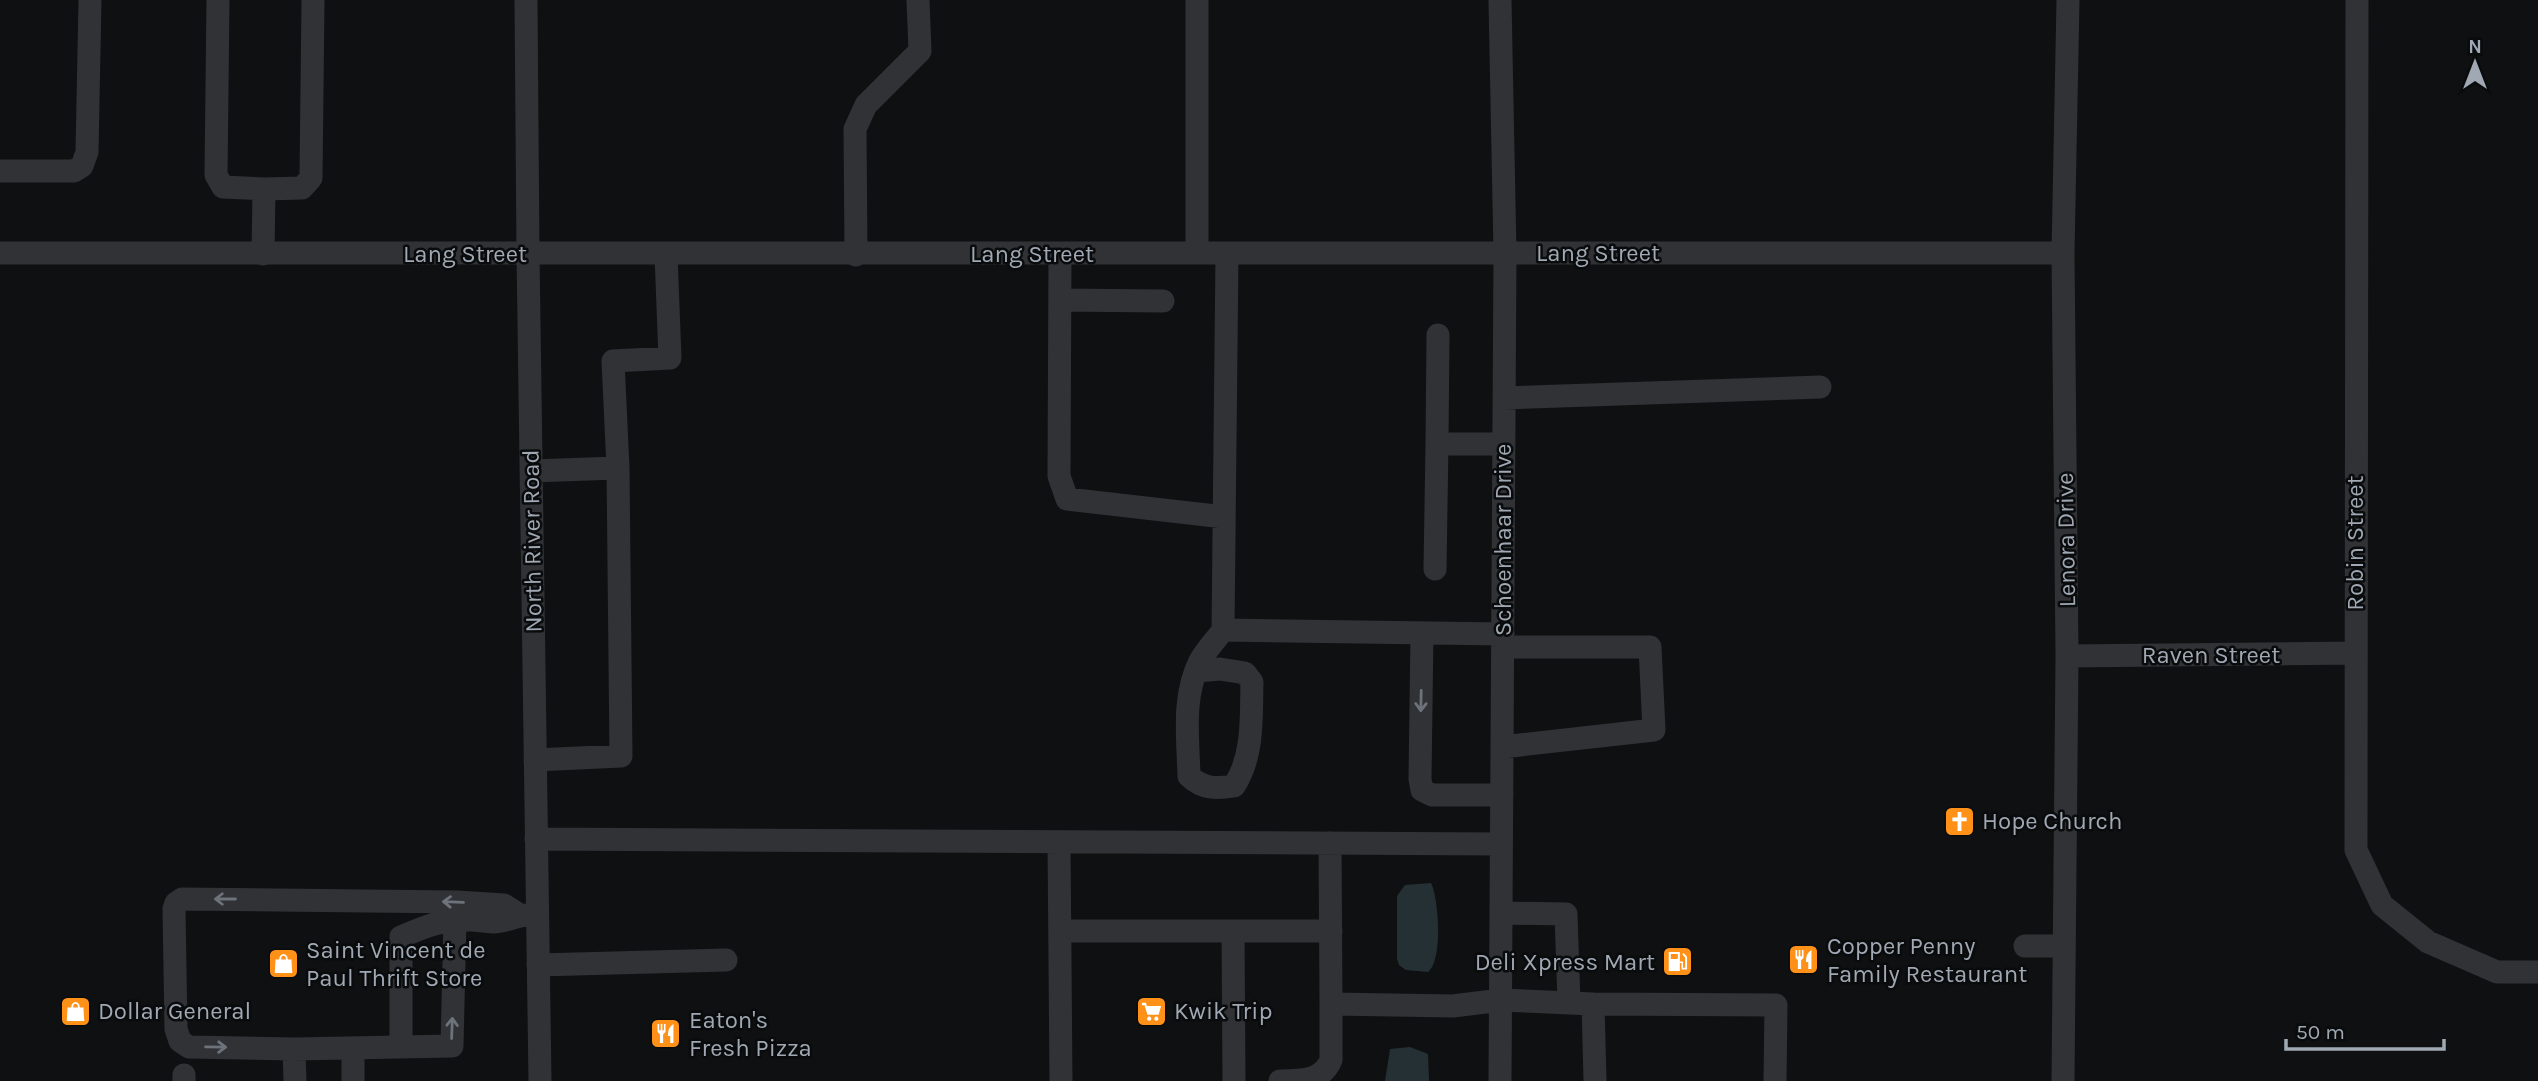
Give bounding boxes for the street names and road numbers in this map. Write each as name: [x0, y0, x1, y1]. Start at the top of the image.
street label: Lang Street: [1536, 239, 1660, 267]
street label: Lang Street: [403, 240, 527, 268]
street label: Lang Street: [970, 240, 1094, 268]
street label: Schoenhaar Drive: [1489, 444, 1517, 636]
street label: North River Road: [516, 449, 548, 633]
street label: Lenora Drive: [2051, 472, 2081, 608]
street label: Robin Street: [2341, 475, 2369, 611]
street label: Raven Street: [2142, 641, 2280, 669]

